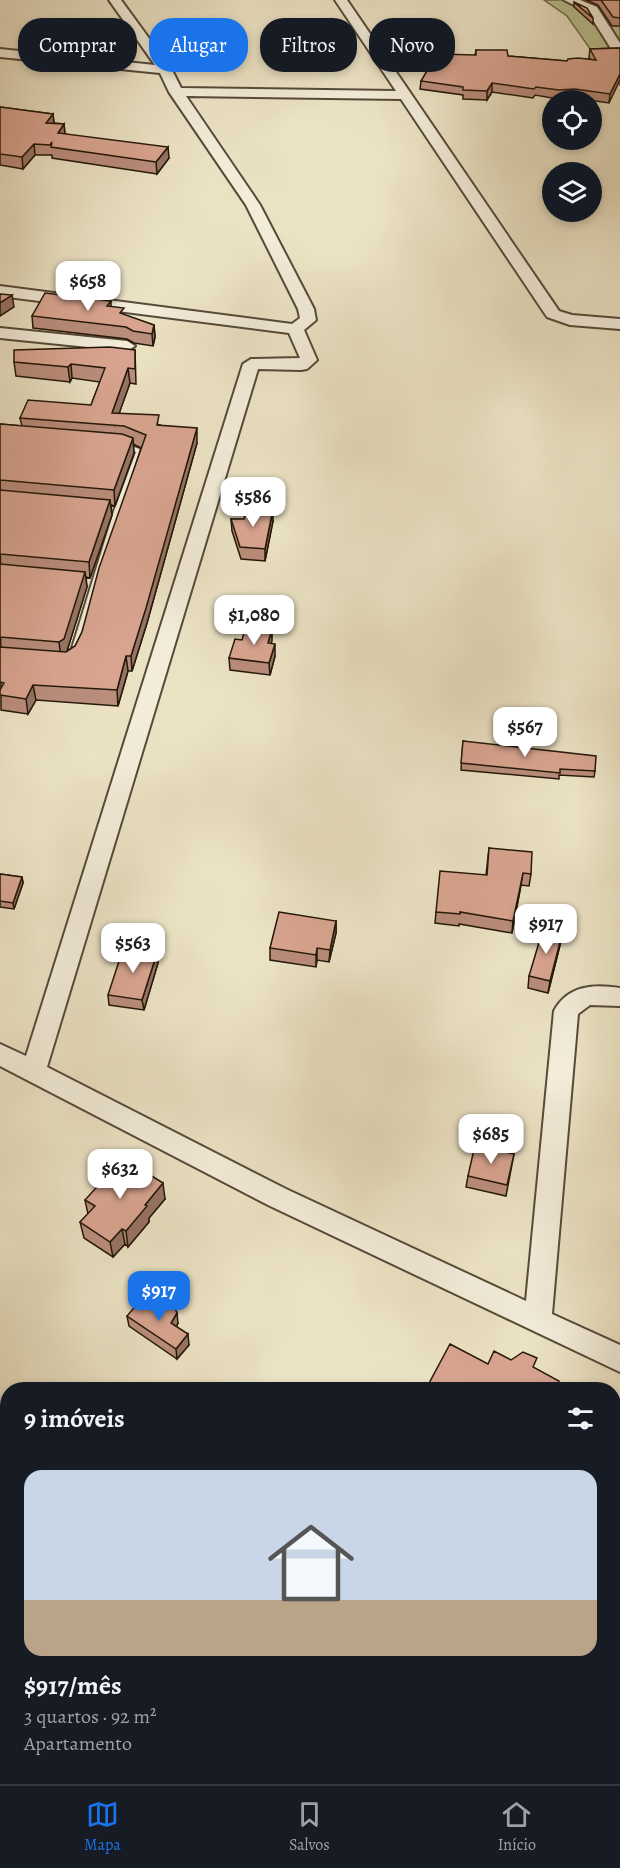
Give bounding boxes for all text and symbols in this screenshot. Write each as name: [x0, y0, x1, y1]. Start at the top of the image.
chip: Comprar: [18, 18, 137, 72]
chip: Alugar: [149, 18, 248, 72]
chip: Filtros: [260, 18, 357, 72]
chip: Novo: [369, 18, 455, 72]
map controls: [542, 90, 602, 222]
button: locate: [542, 90, 602, 150]
button: layers: [542, 162, 602, 222]
pin: $658: [52, 261, 124, 312]
text: $658: [70, 267, 106, 294]
pin: $586: [217, 477, 289, 528]
text: $586: [235, 483, 271, 510]
pin: $1,080: [205, 595, 303, 646]
text: $1,080: [228, 601, 280, 628]
pin: $567: [489, 707, 561, 758]
text: $567: [507, 713, 543, 740]
pin: $917: [510, 904, 582, 955]
text: $917: [529, 910, 563, 937]
pin: $563: [97, 923, 169, 974]
text: $563: [115, 929, 151, 956]
pin: $685: [455, 1114, 527, 1165]
text: $685: [473, 1120, 509, 1147]
pin: $632: [84, 1149, 156, 1200]
text: $632: [102, 1155, 138, 1182]
pin: $917: [123, 1271, 195, 1322]
text: $917: [142, 1277, 176, 1304]
text: 9 imóveis: [24, 1401, 125, 1436]
icon: filters: [564, 1402, 597, 1435]
icon: home: [257, 1509, 365, 1617]
text: $917/mês: [24, 1668, 122, 1703]
text: 3 quartos · 92 m²: [24, 1703, 157, 1730]
text: Apartamento: [24, 1730, 132, 1757]
tab: Mapa: [84, 1798, 121, 1856]
tab: Salvos: [289, 1798, 330, 1856]
tab: Início: [498, 1798, 536, 1856]

